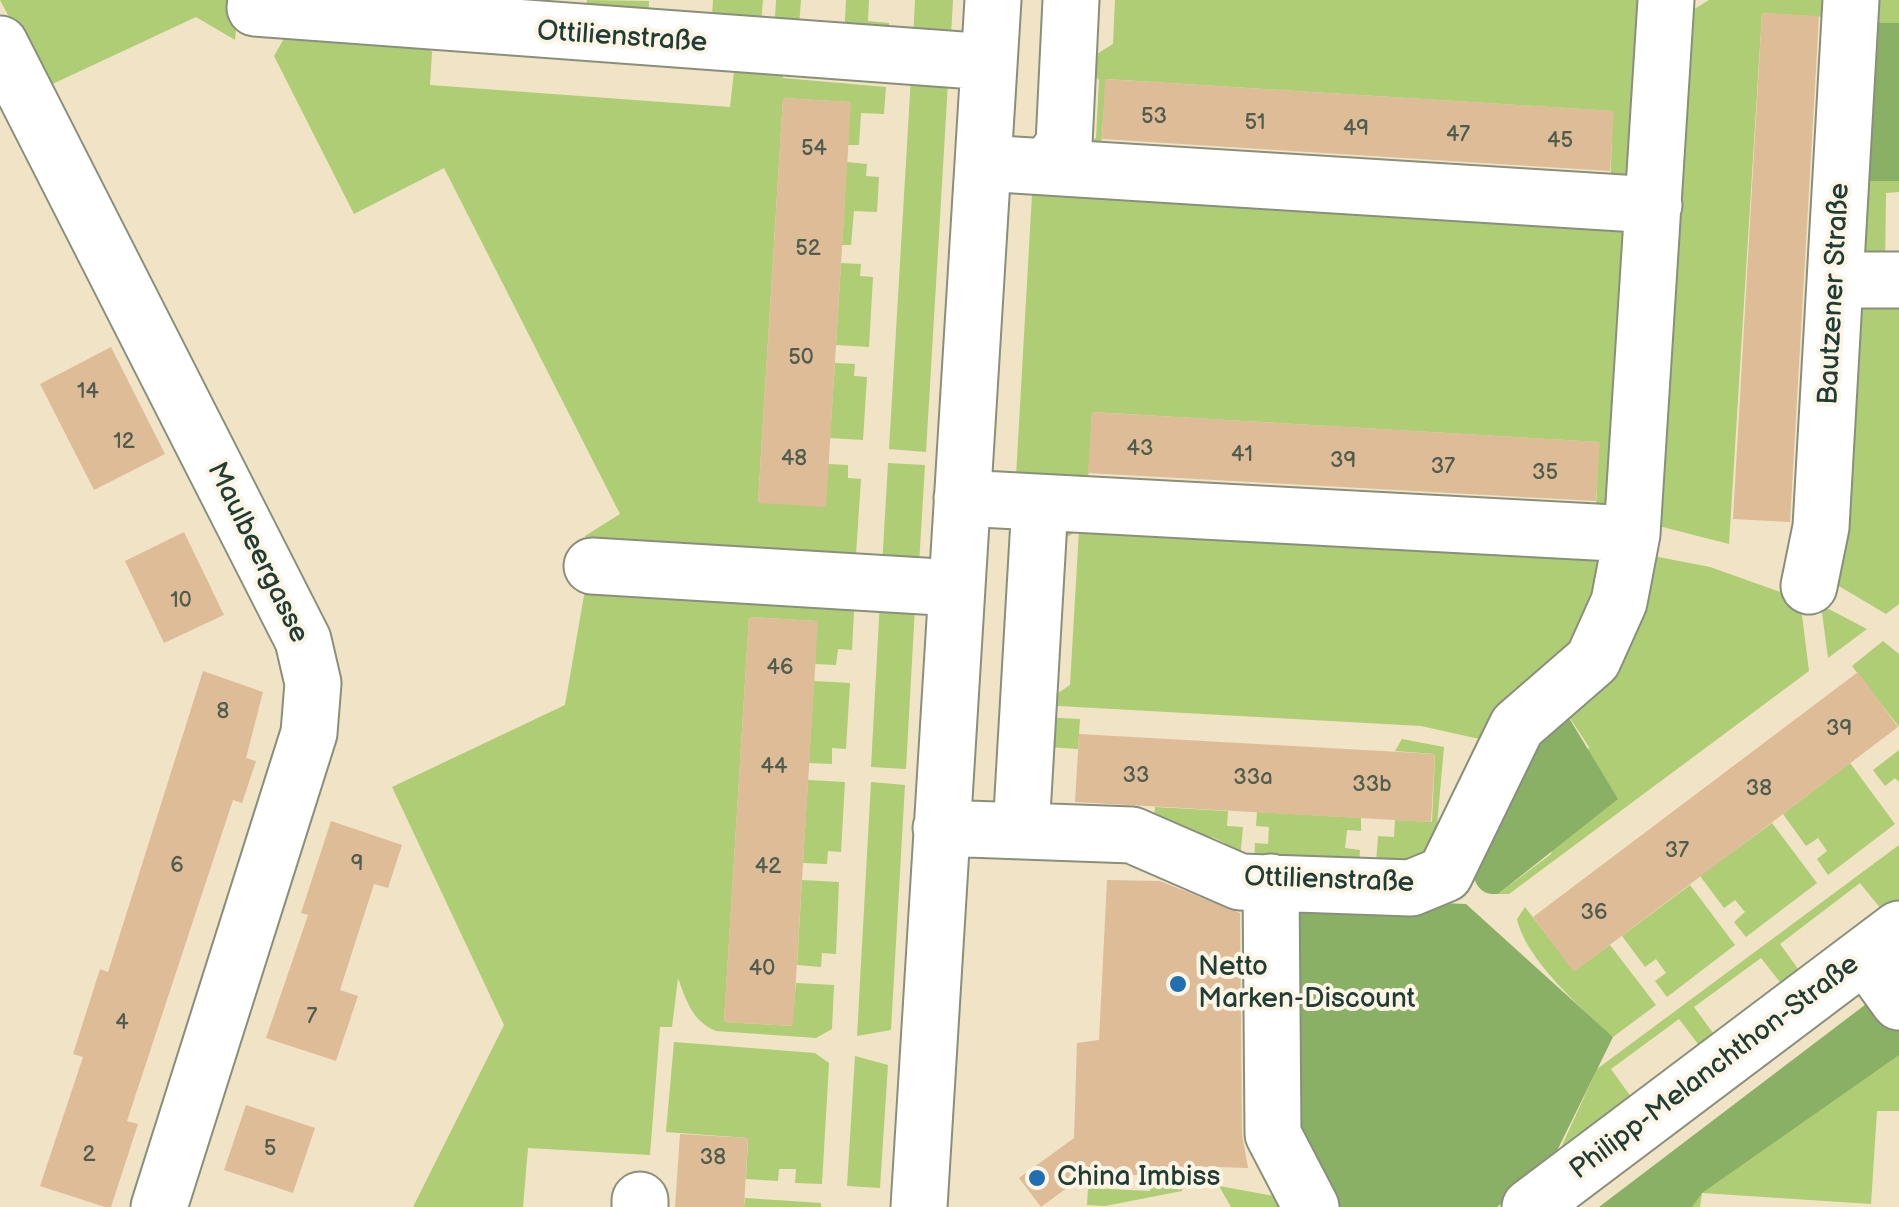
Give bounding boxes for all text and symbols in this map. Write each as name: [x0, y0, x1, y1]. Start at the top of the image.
street label: Ottilienstraße: [536, 15, 708, 61]
house number: 53: [1141, 104, 1167, 130]
house number: 51: [1244, 110, 1266, 136]
house number: 49: [1343, 116, 1369, 142]
house number: 47: [1446, 122, 1470, 148]
house number: 45: [1547, 128, 1573, 154]
house number: 54: [801, 136, 827, 162]
street label: Bautzener Straße: [1812, 182, 1858, 406]
house number: 52: [795, 236, 821, 262]
house number: 50: [788, 345, 814, 371]
house number: 14: [77, 379, 99, 405]
house number: 12: [113, 429, 135, 455]
house number: 43: [1127, 436, 1153, 462]
house number: 41: [1231, 442, 1253, 468]
house number: 48: [781, 446, 807, 472]
house number: 39: [1330, 448, 1356, 474]
house number: 37: [1431, 454, 1455, 480]
street label: Maulbeergasse: [199, 457, 315, 649]
house number: 35: [1532, 460, 1558, 486]
house number: 10: [170, 588, 192, 614]
house number: 46: [767, 655, 793, 681]
house number: 8: [217, 699, 229, 725]
house number: 39: [1826, 716, 1852, 742]
house number: 44: [761, 754, 787, 780]
house number: 33: [1122, 763, 1150, 789]
house number: 33a: [1233, 765, 1273, 791]
house number: 33b: [1352, 772, 1392, 798]
house number: 38: [1746, 776, 1772, 802]
house number: 37: [1665, 838, 1689, 864]
house number: 9: [351, 851, 363, 877]
house number: 6: [170, 853, 184, 879]
house number: 42: [755, 854, 781, 880]
street label: Ottilienstraße: [1243, 861, 1415, 901]
house number: 36: [1581, 900, 1607, 926]
street label: Philipp-Melanchthon-Straße: [1564, 948, 1866, 1188]
place label: Netto Marken-Discount: [1198, 951, 1415, 1017]
house number: 40: [749, 956, 775, 982]
marker: Netto Marken-Discount: [1167, 973, 1189, 995]
house number: 7: [307, 1004, 317, 1030]
house number: 4: [115, 1010, 129, 1036]
house number: 5: [264, 1136, 276, 1162]
house number: 2: [83, 1142, 95, 1168]
house number: 38: [700, 1145, 726, 1171]
place label: China Imbiss: [1057, 1161, 1220, 1195]
marker: China Imbiss: [1026, 1167, 1048, 1189]

